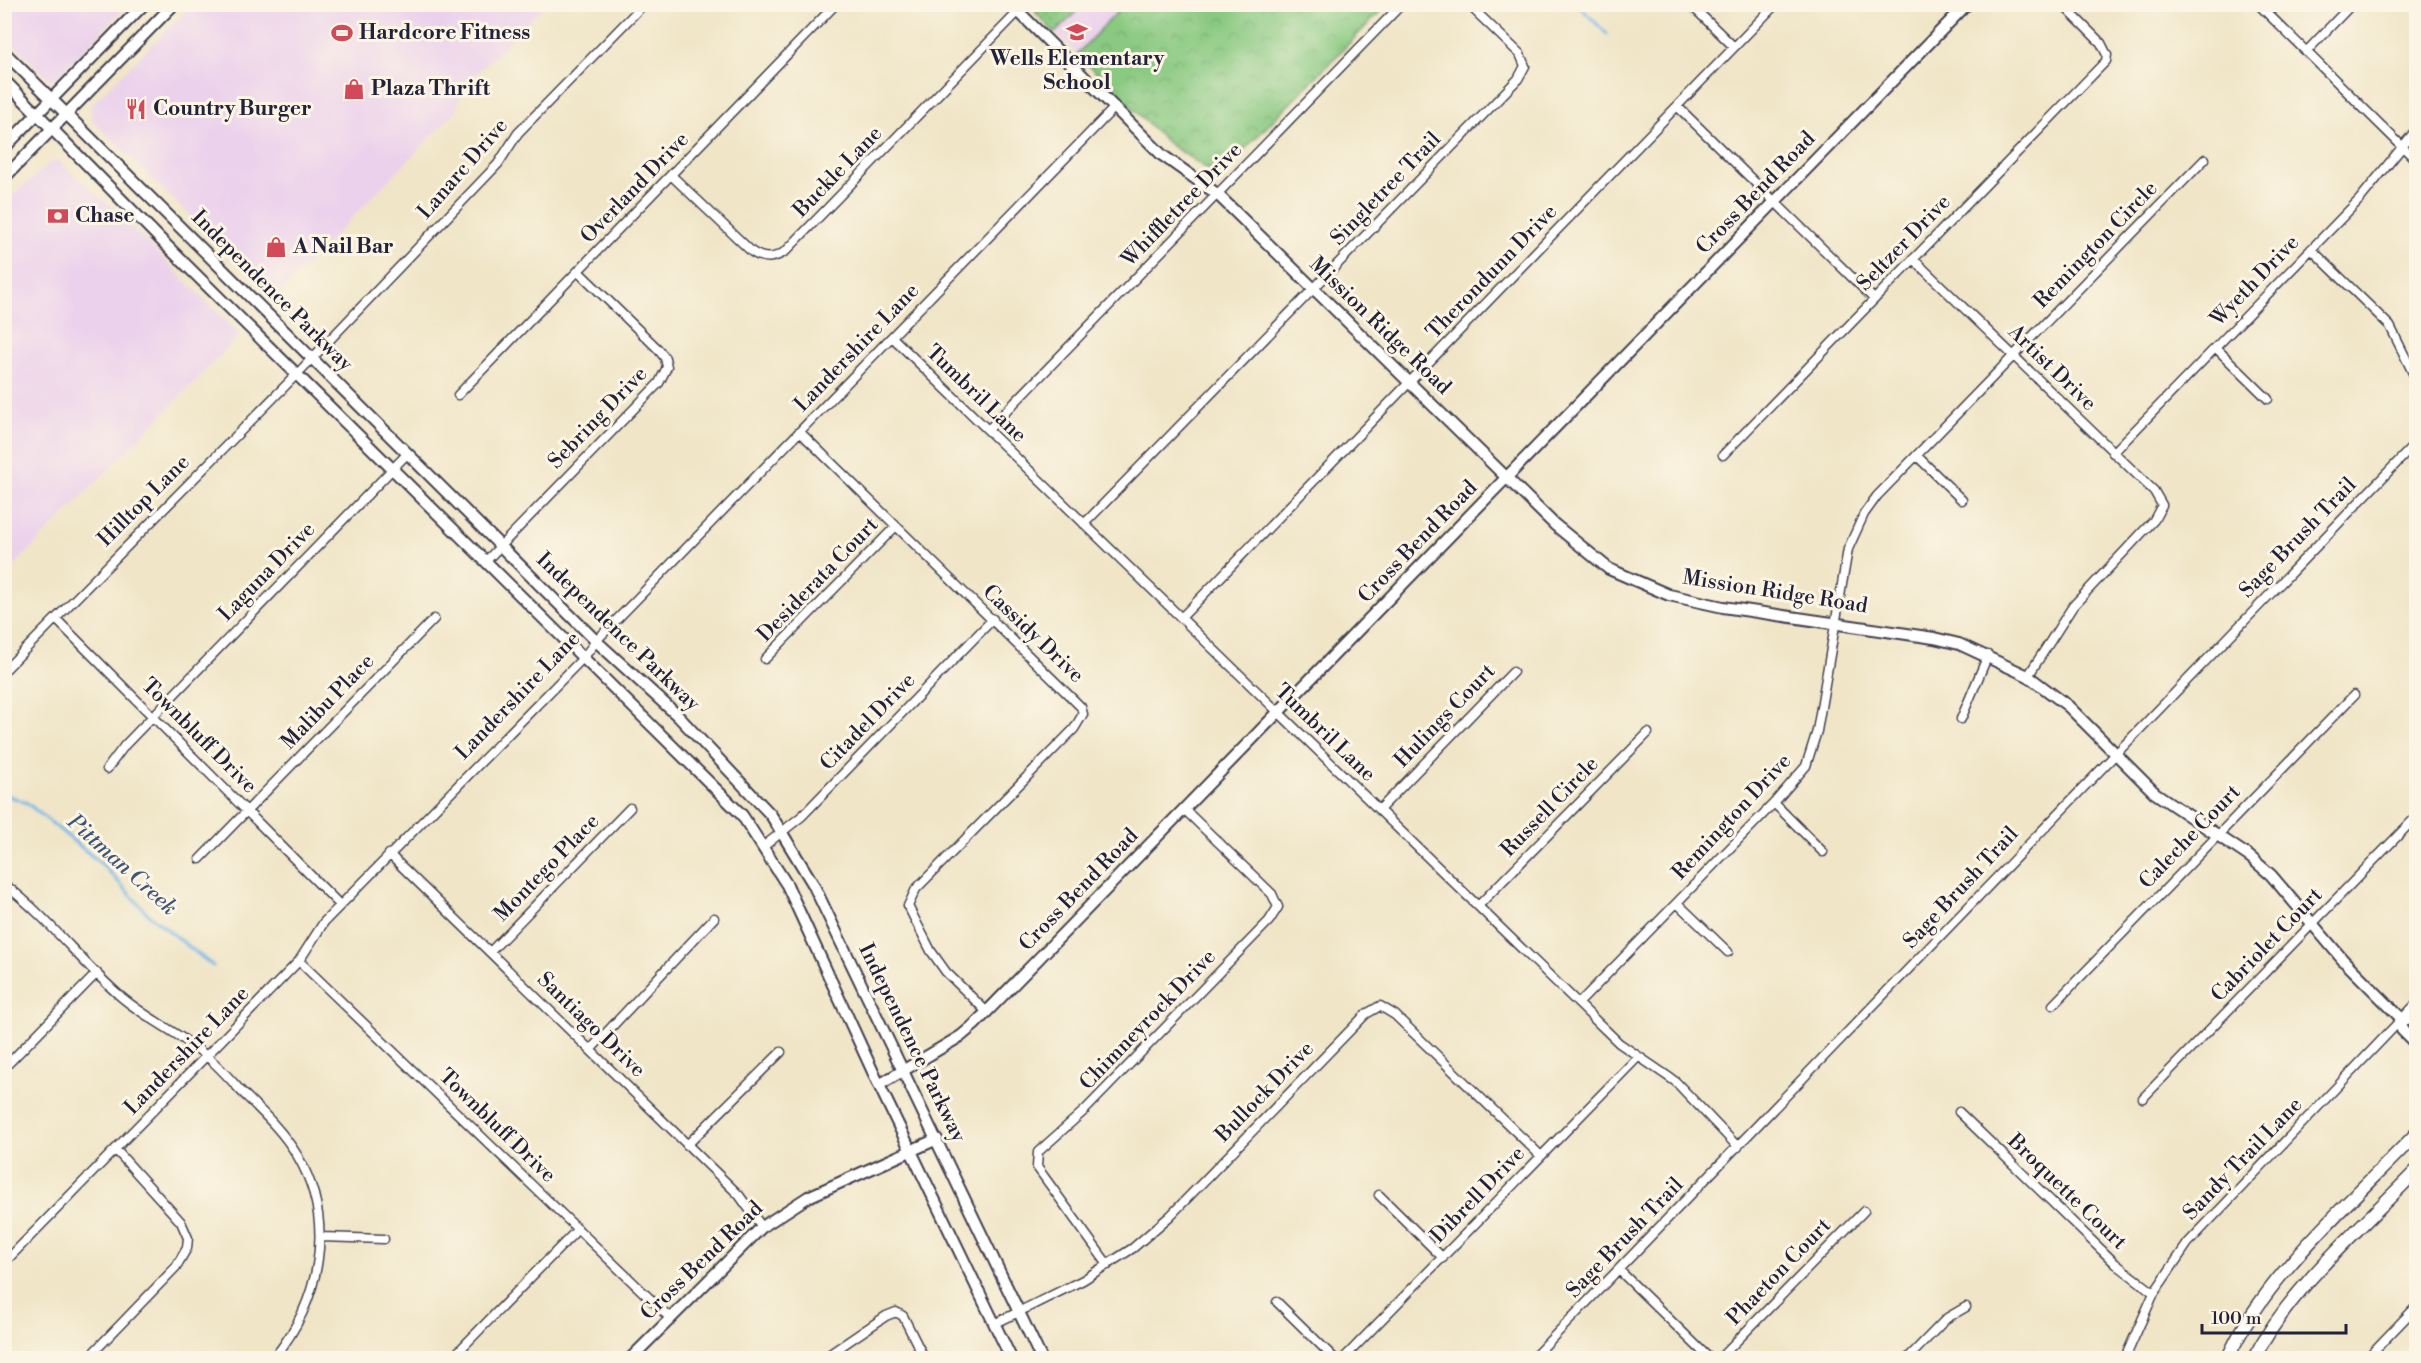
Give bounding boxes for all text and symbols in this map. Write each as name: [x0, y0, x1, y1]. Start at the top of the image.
place label: Hardcore Fitness: [359, 20, 530, 46]
school or university icon: Wells Elementary School: [1065, 20, 1089, 44]
sports icon: Hardcore Fitness: [330, 21, 354, 45]
place label: Wells Elementary School: [989, 46, 1165, 96]
place label: Plaza Thrift: [371, 76, 490, 102]
shop icon: Plaza Thrift: [342, 77, 366, 101]
place label: Country Burger: [153, 96, 312, 122]
restaurant icon: Country Burger: [124, 97, 148, 121]
street label: Lanarc Drive: [412, 113, 514, 225]
street label: Buckle Lane: [787, 121, 888, 224]
street label: Cross Bend Road: [1691, 126, 1821, 260]
street label: Overland Drive: [575, 127, 695, 249]
street label: Singletree Trail: [1325, 127, 1447, 251]
street label: Whiffletree Drive: [1115, 137, 1248, 273]
street label: Remington Circle: [2029, 176, 2163, 314]
street label: Seltzer Drive: [1852, 189, 1956, 297]
street label: Therondunn Drive: [1421, 199, 1563, 345]
place label: Chase: [75, 203, 135, 229]
bank icon: Chase: [46, 204, 70, 228]
street label: Independence Parkway: [186, 205, 359, 378]
street label: Wyeth Drive: [2204, 230, 2305, 333]
place label: A Nail Bar: [292, 234, 394, 260]
shop icon: A Nail Bar: [264, 235, 288, 259]
street label: Mission Ridge Road: [1304, 252, 1456, 400]
street label: Landershire Lane: [789, 278, 925, 418]
street label: Artist Drive: [2002, 319, 2102, 417]
street label: Tumbril Lane: [920, 339, 1032, 449]
street label: Sebring Drive: [543, 361, 653, 475]
street label: Hilltop Lane: [93, 450, 195, 552]
street label: Sage Brush Trail: [2234, 472, 2362, 604]
street label: Cross Bend Road: [1353, 475, 1483, 609]
street label: Desiderata Court: [752, 512, 884, 648]
street label: Laguna Drive: [213, 517, 321, 627]
street label: Independence Parkway: [531, 547, 706, 718]
street label: Mission Ridge Road: [1681, 565, 1869, 619]
street label: Cassidy Drive: [977, 579, 1089, 689]
street label: Landershire Lane: [450, 626, 586, 766]
street label: Malibu Place: [276, 649, 380, 755]
street label: Hulings Court: [1389, 658, 1501, 773]
street label: Citadel Drive: [815, 668, 921, 776]
street label: Townbluff Drive: [136, 673, 262, 799]
street label: Tumbril Lane: [1269, 678, 1381, 788]
street label: Remington Drive: [1667, 749, 1797, 885]
street label: Russell Circle: [1496, 751, 1604, 863]
street label: Caleche Court: [2134, 779, 2247, 895]
water label: Pittman Creek: [61, 808, 182, 921]
street label: Montego Place: [489, 809, 605, 927]
street label: Sage Brush Trail: [1898, 822, 2024, 954]
street label: Cross Bend Road: [1014, 823, 1144, 957]
street label: Cabriolet Court: [2206, 882, 2329, 1008]
street label: Independence Parkway: [853, 939, 972, 1147]
street label: Chimneyrock Drive: [1074, 944, 1222, 1096]
street label: Santiago Drive: [531, 967, 651, 1083]
street label: Landershire Lane: [119, 981, 255, 1121]
street label: Bullock Drive: [1210, 1036, 1320, 1149]
street label: Townbluff Drive: [433, 1064, 561, 1188]
street label: Sandy Trail Lane: [2178, 1092, 2308, 1226]
street label: Broquette Court: [2001, 1128, 2132, 1256]
street label: Dibrell Drive: [1425, 1141, 1531, 1249]
street label: Sage Brush Trail: [1561, 1172, 1689, 1304]
street label: Cross Bend Road: [635, 1196, 769, 1326]
street label: Phaeton Court: [1721, 1212, 1837, 1331]
scale bar: [2202, 1297, 2346, 1335]
text: 100 m: [2211, 1307, 2262, 1330]

